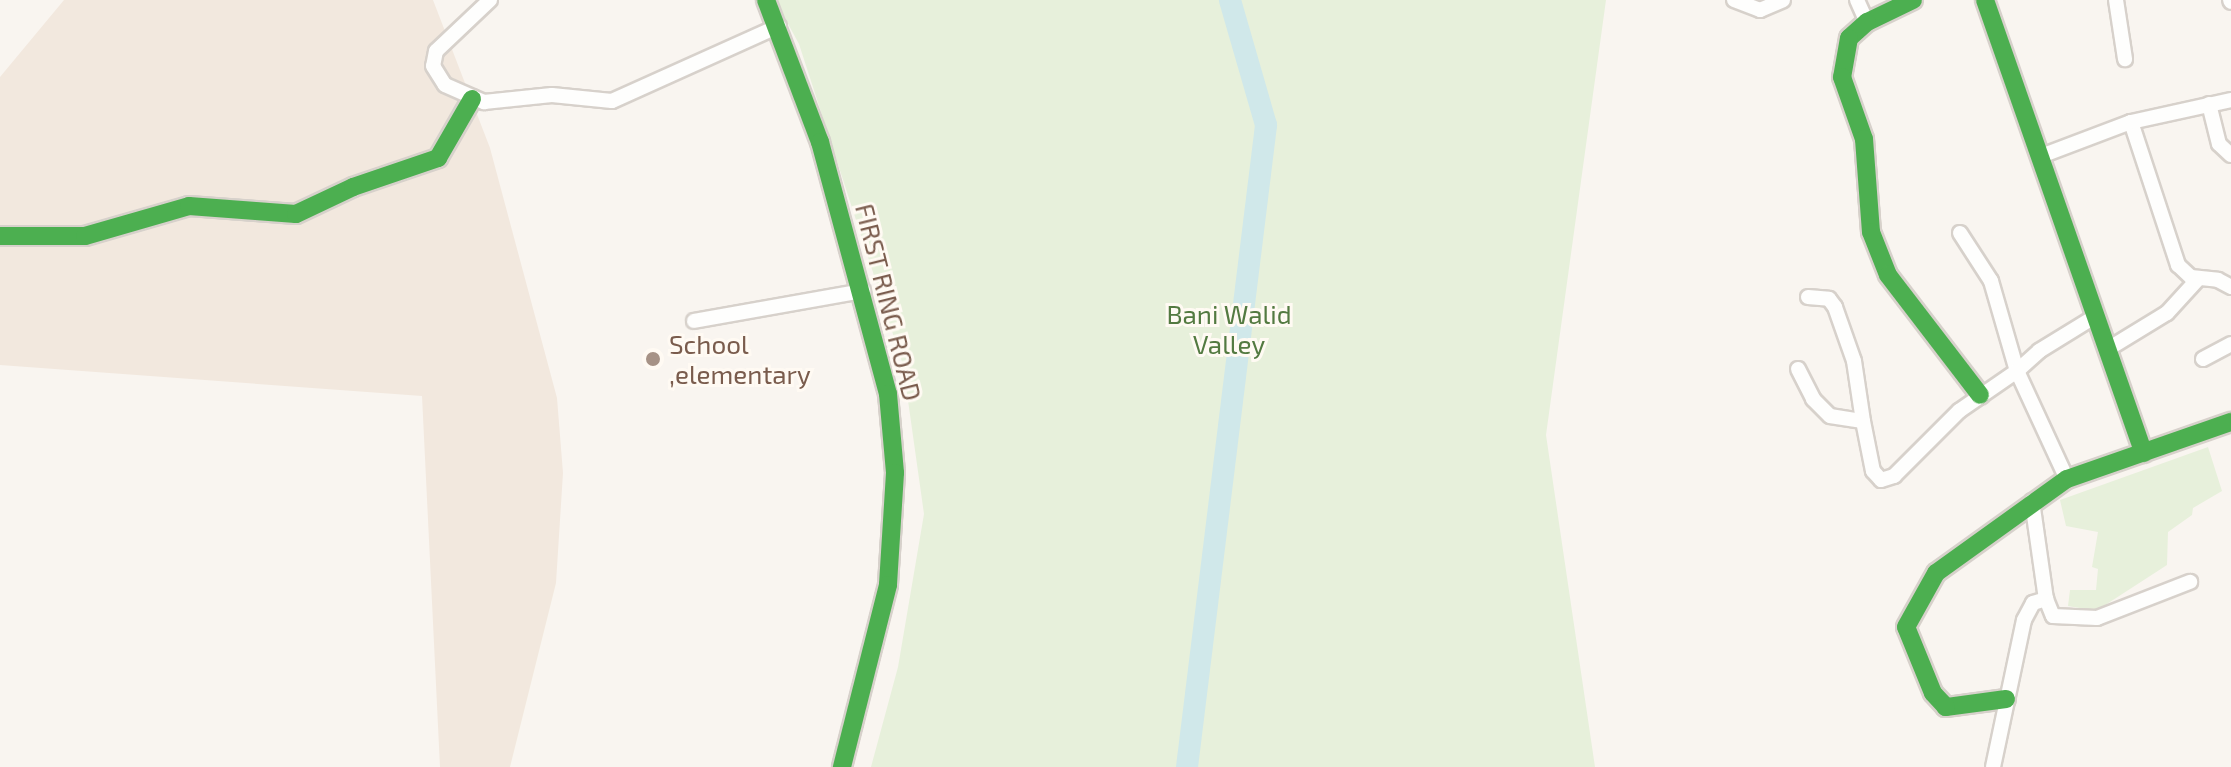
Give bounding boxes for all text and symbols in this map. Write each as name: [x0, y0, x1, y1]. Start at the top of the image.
street label: FIRST RING ROAD: [849, 200, 929, 404]
park label: Bani Walid Valley: [1166, 298, 1292, 360]
place label: School ,elementary: [669, 328, 811, 390]
marker: School ,elementary: [644, 350, 662, 368]

